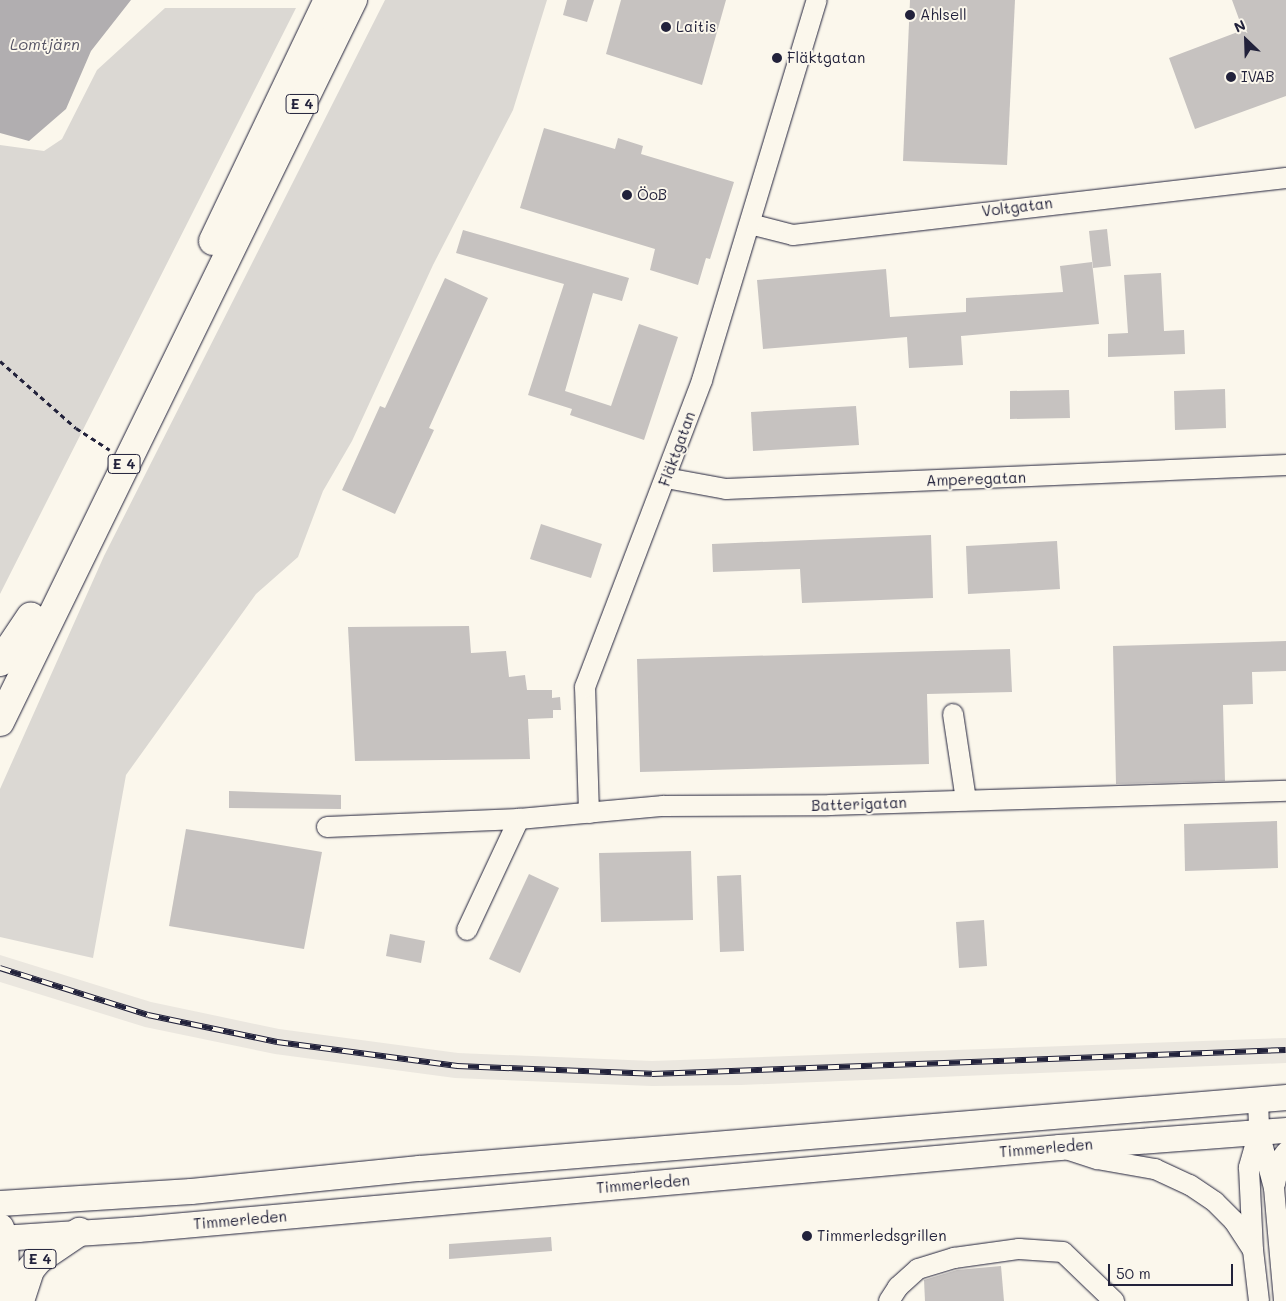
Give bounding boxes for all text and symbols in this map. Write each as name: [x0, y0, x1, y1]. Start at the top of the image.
place label: Ahlsell: [920, 6, 967, 24]
marker: Ahlsell: [904, 9, 916, 21]
north arrow: [1221, 15, 1271, 65]
text: N: [1231, 15, 1248, 37]
place label: Laitis: [676, 18, 716, 36]
marker: Laitis: [660, 21, 672, 33]
water label: Lomtjärn: [10, 34, 80, 54]
place label: Fläktgatan: [787, 49, 865, 67]
marker: Fläktgatan: [771, 52, 783, 64]
place label: IVAB: [1241, 68, 1275, 86]
marker: IVAB: [1225, 71, 1237, 83]
road number: E 4: [284, 92, 320, 116]
place label: ÖoB: [637, 186, 667, 204]
marker: ÖoB: [621, 189, 633, 201]
street label: Voltgatan: [981, 194, 1053, 220]
street label: Fläktgatan: [655, 409, 699, 489]
road number: E 4: [106, 452, 142, 476]
street label: Amperegatan: [926, 468, 1026, 490]
street label: Batterigatan: [811, 793, 907, 815]
street label: Timmerleden: [998, 1135, 1094, 1161]
street label: Timmerleden: [595, 1171, 691, 1197]
street label: Timmerleden: [192, 1207, 288, 1233]
place label: Timmerledsgrillen: [817, 1227, 946, 1245]
marker: Timmerledsgrillen: [801, 1230, 813, 1242]
road number: E 4: [22, 1248, 58, 1270]
scale bar: [1111, 1254, 1236, 1286]
text: 50 m: [1116, 1263, 1151, 1283]

